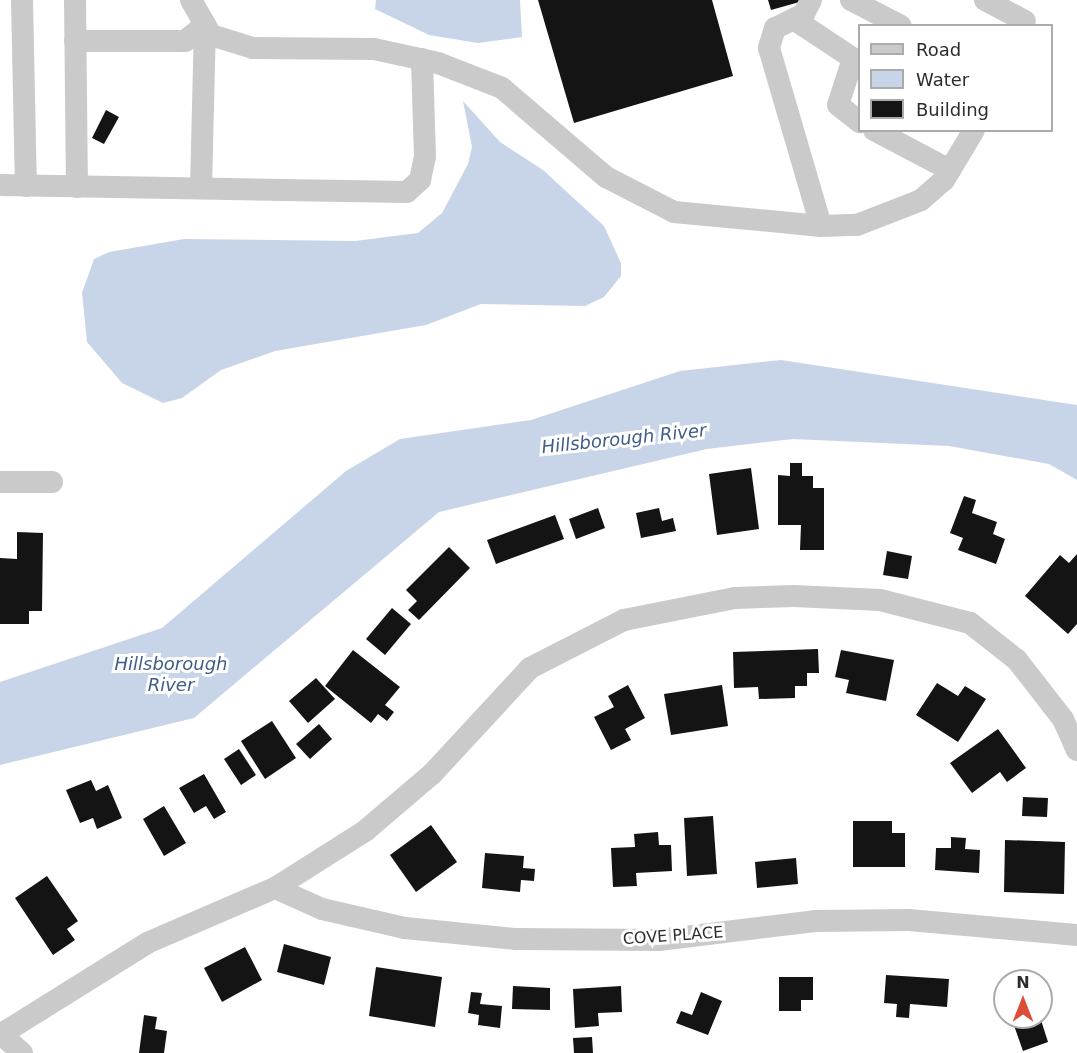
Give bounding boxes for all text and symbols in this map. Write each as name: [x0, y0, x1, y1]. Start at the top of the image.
legend: [858, 24, 1053, 132]
text: Road: [916, 39, 961, 60]
text: Water: [916, 69, 969, 90]
text: Building: [916, 99, 989, 120]
water label: Hillsborough River: [541, 420, 707, 458]
water label: Hillsborough River: [114, 654, 228, 696]
street label: COVE PLACE: [622, 923, 724, 949]
north arrow: [993, 969, 1053, 1029]
text: N: [1016, 973, 1030, 992]

